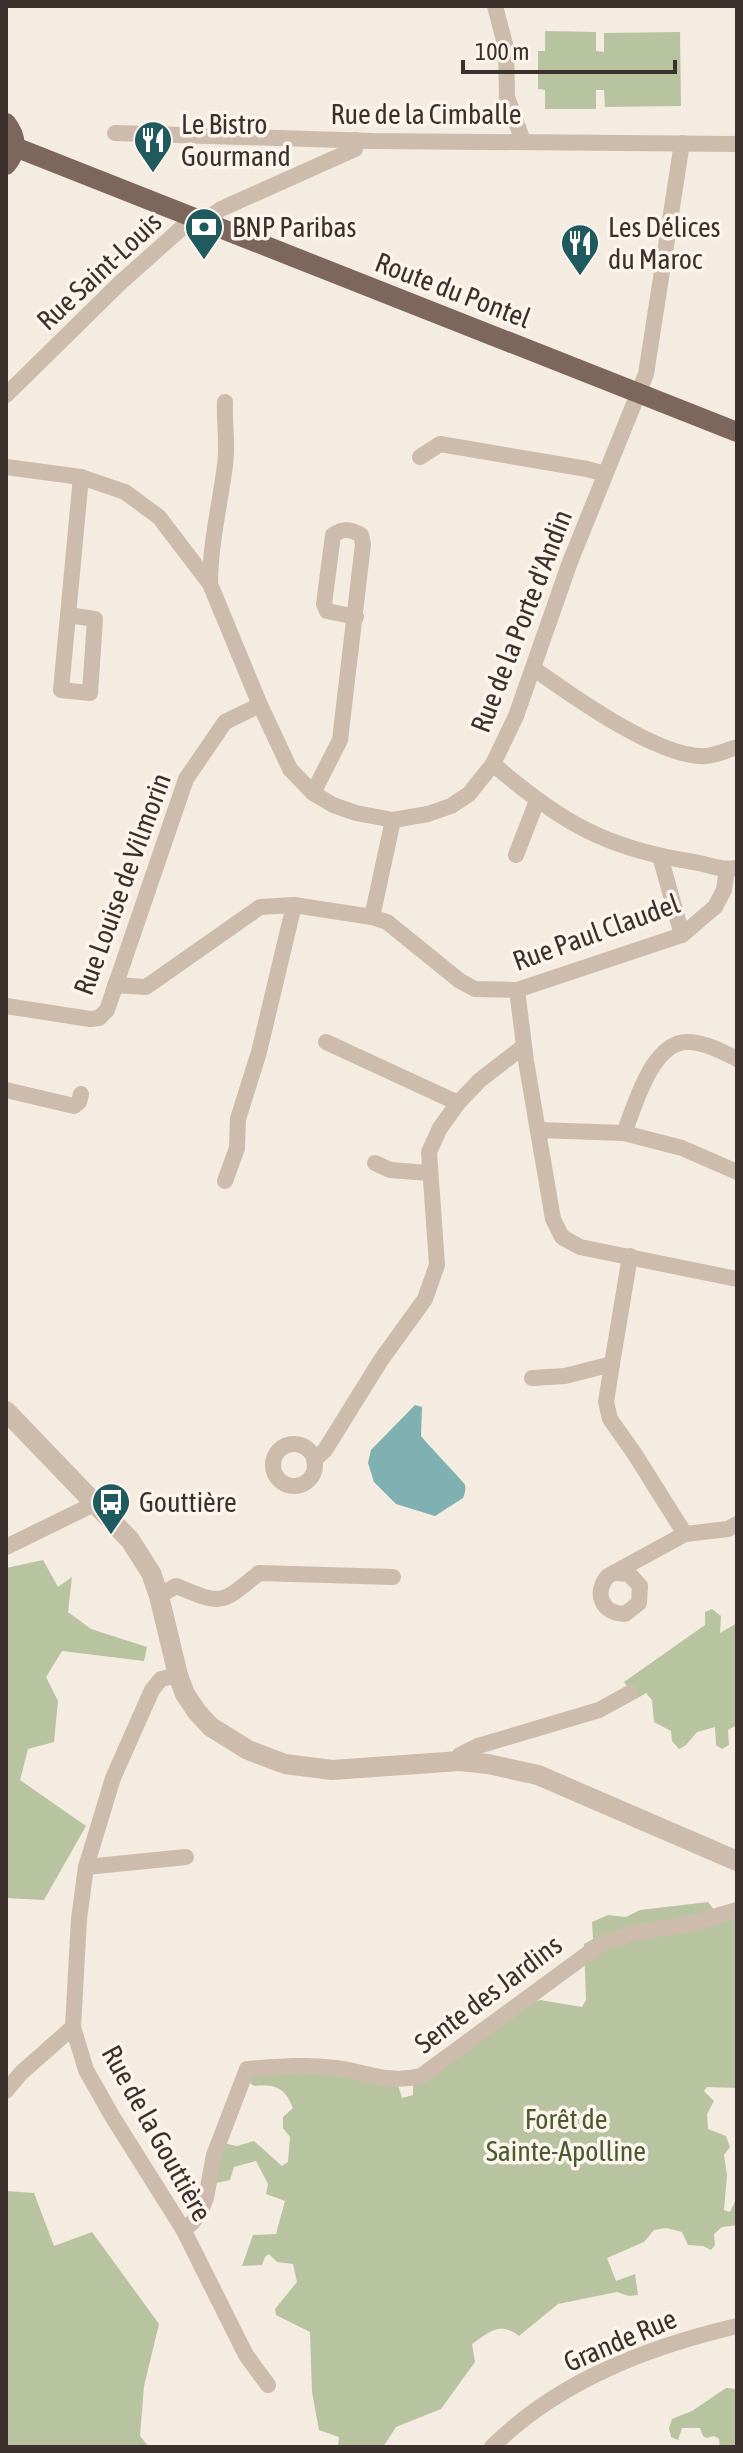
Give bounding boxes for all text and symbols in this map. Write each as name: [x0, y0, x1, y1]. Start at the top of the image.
scale bar: [463, 24, 675, 74]
text: 100 m: [475, 38, 529, 65]
street label: Rue de la Cimballe: [331, 98, 521, 130]
place label: Le Bistro Gourmand: [181, 108, 291, 172]
restaurant icon: Le Bistro Gourmand: [132, 119, 174, 174]
street label: Rue Saint-Louis: [30, 205, 168, 337]
bank icon: BNP Paribas: [183, 206, 225, 261]
place label: BNP Paribas: [232, 211, 356, 243]
place label: Les Délices du Maroc: [608, 211, 720, 275]
restaurant icon: Les Délices du Maroc: [559, 222, 601, 277]
street label: Route du Pontel: [371, 246, 536, 334]
street label: Rue de la Porte d'Andin: [464, 505, 578, 737]
street label: Rue Louise de Vilmorin: [67, 769, 177, 999]
street label: Rue Paul Claudel: [508, 887, 684, 977]
bus stop icon: Gouttière: [90, 1481, 132, 1536]
place label: Gouttière: [139, 1486, 237, 1518]
street label: Sente des Jardins: [408, 1928, 568, 2060]
street label: Rue de la Gouttière: [96, 2040, 218, 2226]
park label: Forêt de Sainte-Apolline: [486, 2103, 646, 2167]
street label: Grande Rue: [559, 2302, 681, 2378]

